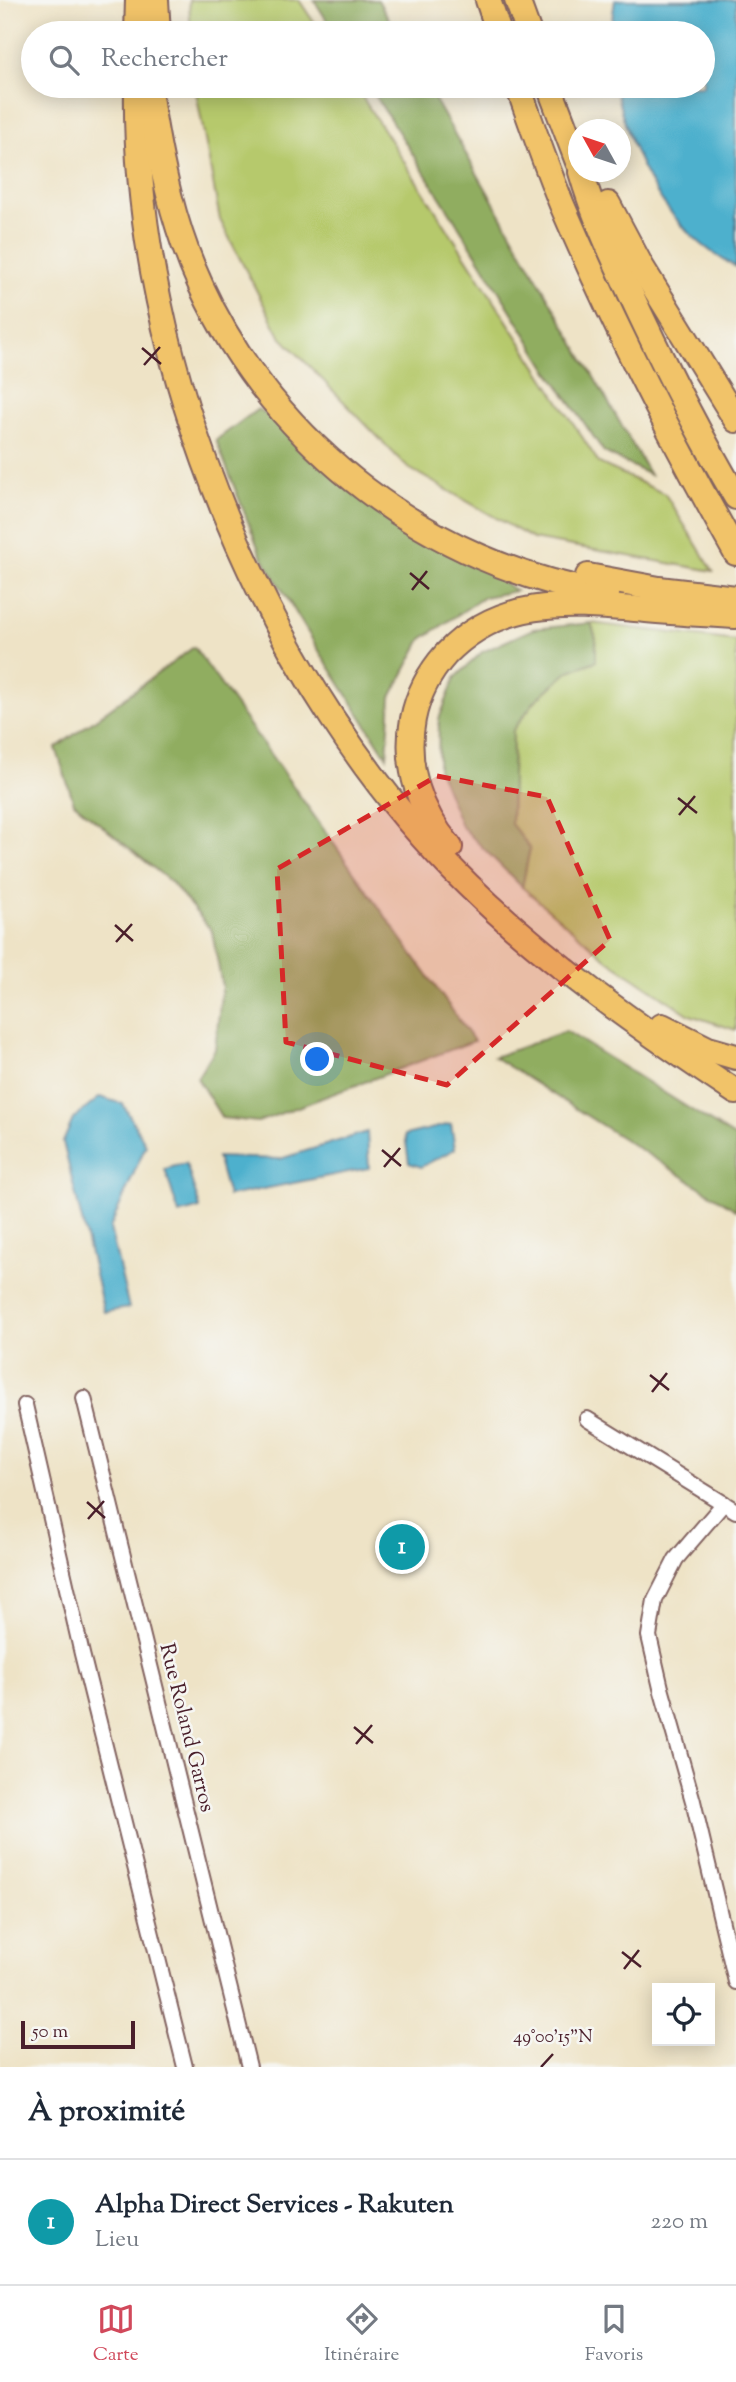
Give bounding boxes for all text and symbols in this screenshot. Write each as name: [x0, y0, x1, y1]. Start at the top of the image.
search box: [21, 21, 715, 98]
icon: search: [45, 41, 83, 79]
text: Rechercher: [101, 41, 228, 78]
north arrow: [568, 119, 631, 182]
your location: [300, 1042, 334, 1076]
pin: 1: [379, 1521, 425, 1573]
street label: Rue Roland Garros: [151, 1641, 221, 1815]
map controls: [652, 1983, 715, 2046]
button: locate: [652, 1983, 715, 2046]
scale bar: [21, 2018, 135, 2050]
text: 50 m: [32, 2019, 68, 2046]
text: 49°00'15"N: [513, 2025, 593, 2051]
text: À proximité: [28, 2091, 185, 2134]
text: Alpha Direct Services - Rakuten: [95, 2187, 454, 2224]
text: 1: [47, 2206, 55, 2239]
text: 220 m: [650, 2206, 708, 2239]
text: Lieu: [95, 2224, 139, 2257]
tab: Carte: [93, 2300, 139, 2369]
tab: Itinéraire: [324, 2300, 399, 2369]
tab: Favoris: [585, 2300, 643, 2369]

